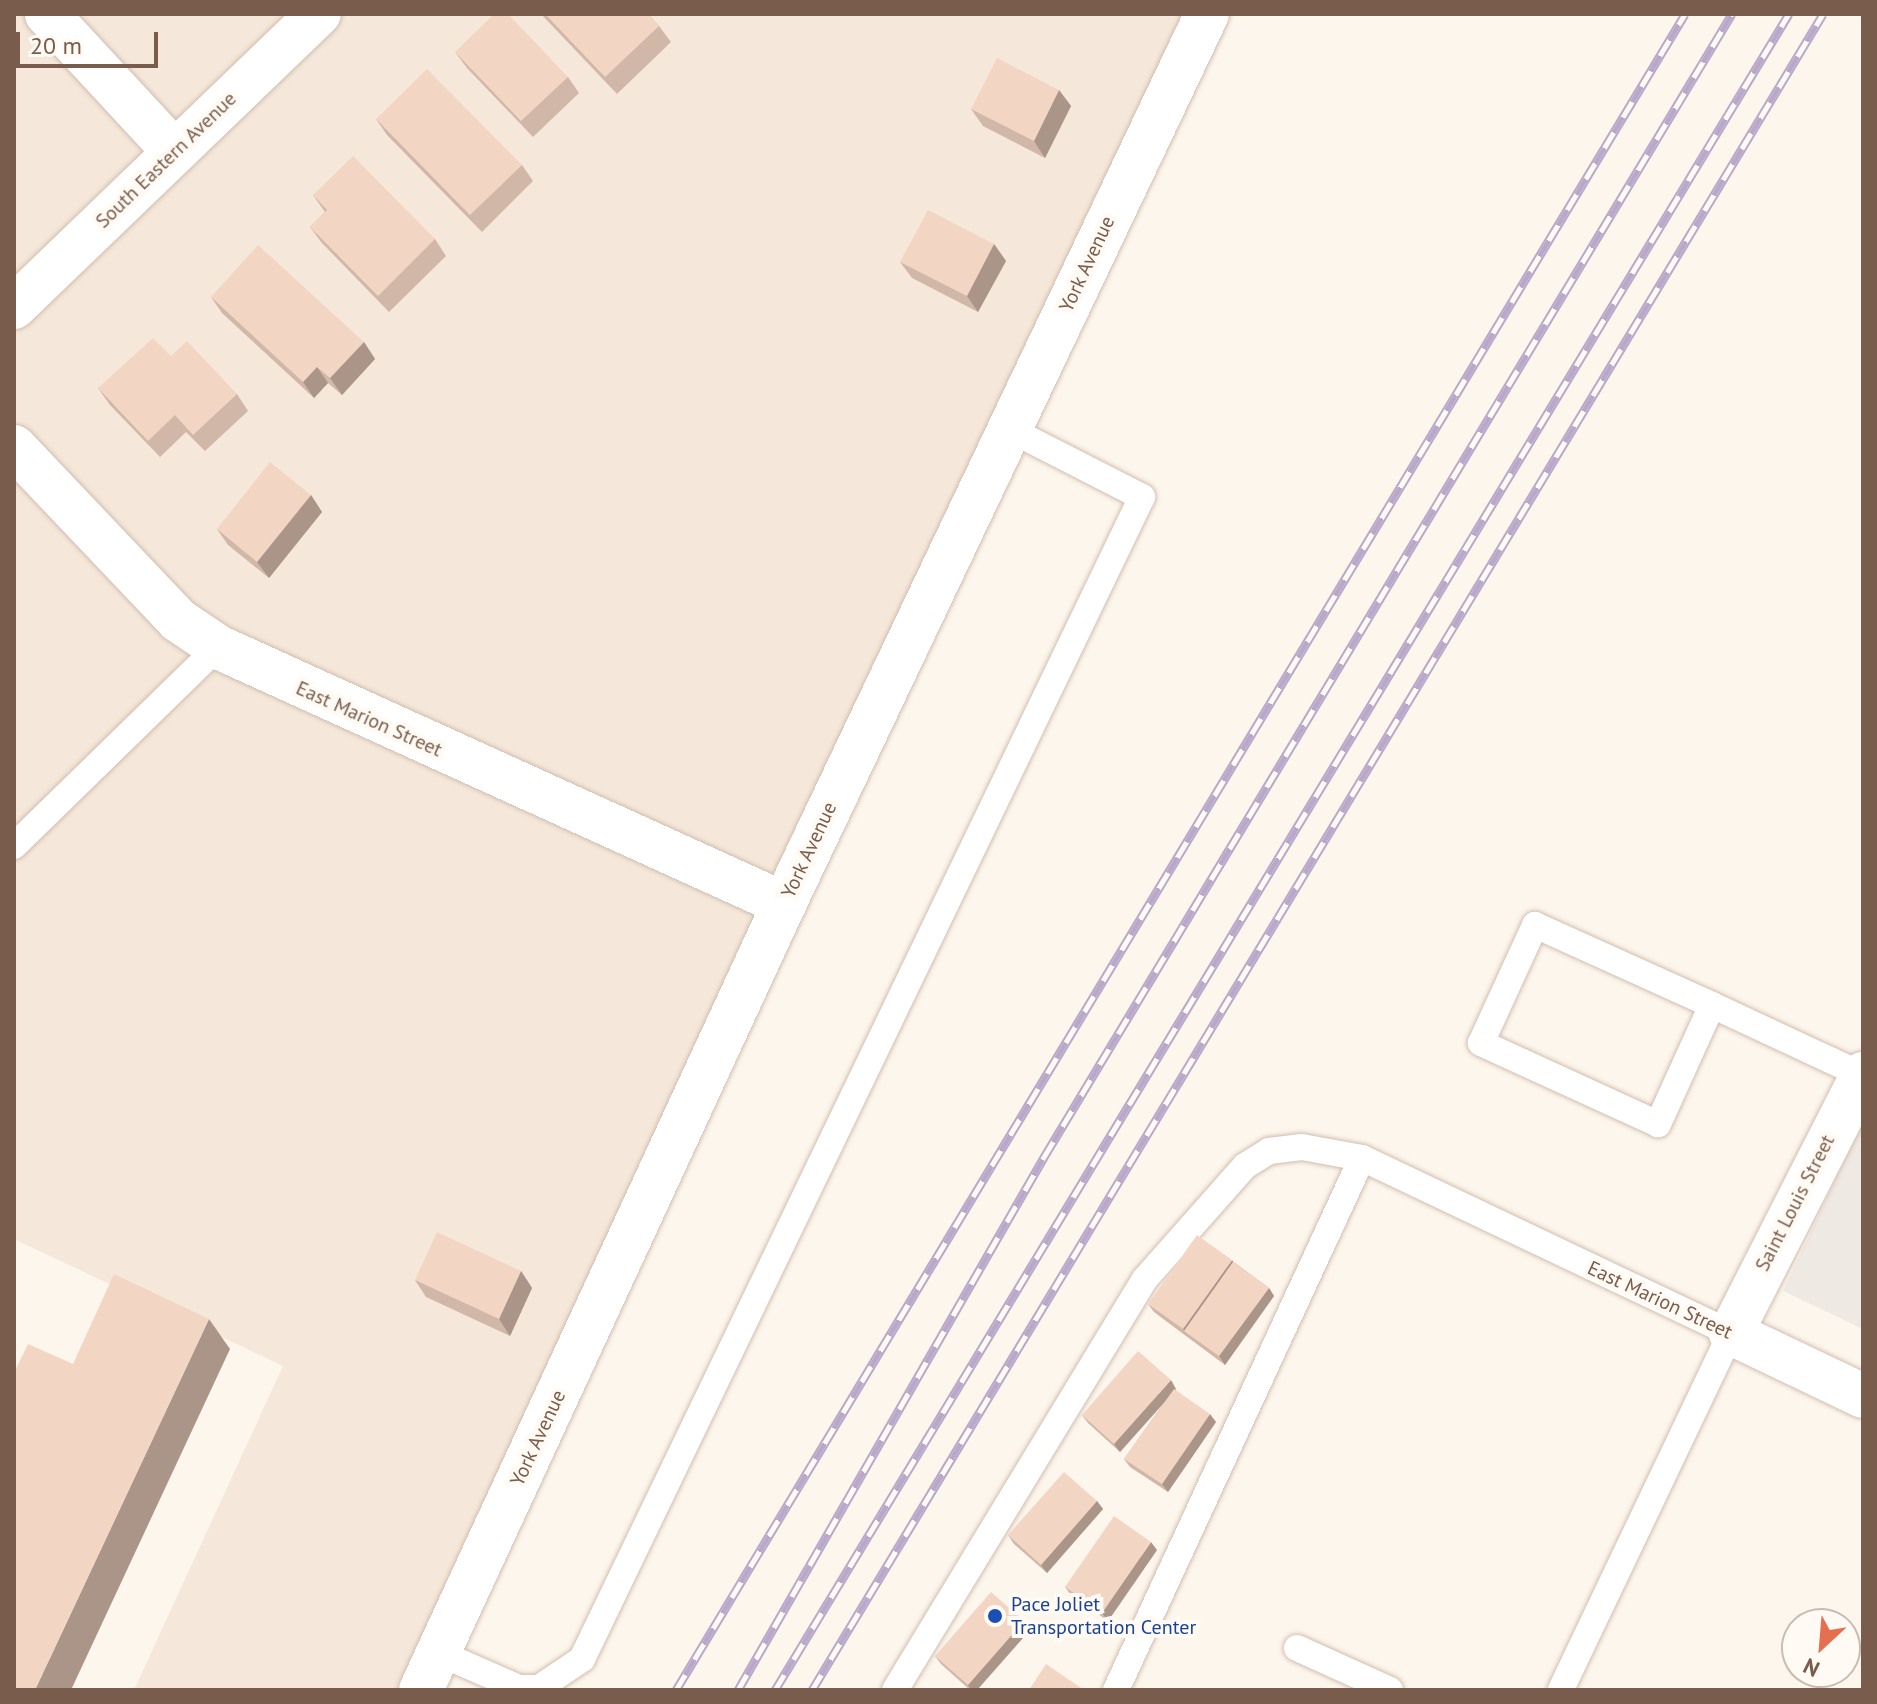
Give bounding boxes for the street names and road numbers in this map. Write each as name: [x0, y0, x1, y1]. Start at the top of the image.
street label: South Eastern Avenue: [91, 87, 241, 233]
street label: York Avenue: [1054, 212, 1120, 316]
street label: East Marion Street: [292, 676, 446, 762]
street label: York Avenue: [776, 798, 842, 902]
street label: Saint Louis Street: [1750, 1131, 1840, 1275]
street label: East Marion Street: [1584, 1256, 1736, 1344]
street label: York Avenue: [505, 1386, 571, 1490]

